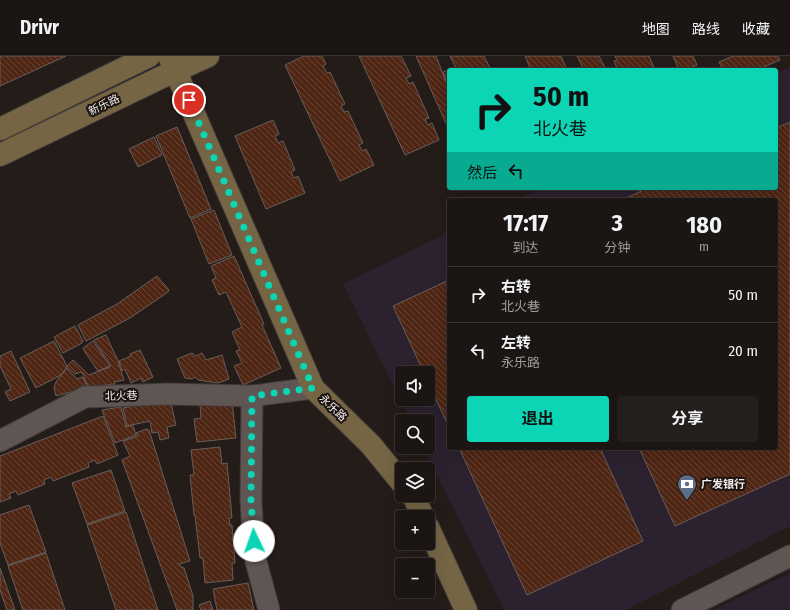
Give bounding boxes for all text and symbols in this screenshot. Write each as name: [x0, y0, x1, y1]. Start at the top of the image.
text: Drivr: [20, 16, 59, 39]
text: 地图: [642, 21, 670, 38]
text: 路线: [692, 21, 720, 38]
text: 收藏: [742, 21, 770, 38]
text: 50 m: [533, 80, 589, 113]
pin: [172, 83, 206, 117]
icon: right: [467, 84, 519, 136]
icon: arrive: [178, 89, 200, 111]
street label: 新乐路: [86, 92, 122, 118]
text: 北火巷: [533, 118, 587, 140]
icon: left: [505, 160, 527, 182]
text: 然后: [467, 164, 497, 182]
text: 17:17: [503, 209, 548, 237]
text: 3: [612, 209, 623, 237]
text: 180: [686, 211, 722, 239]
text: m: [699, 239, 709, 254]
text: 到达: [513, 240, 539, 255]
text: 分钟: [604, 240, 630, 255]
text: 右转: [501, 278, 531, 296]
icon: right: [467, 284, 489, 306]
text: 50 m: [728, 286, 758, 304]
text: 北火巷: [501, 299, 540, 314]
text: 左转: [501, 334, 531, 352]
icon: left: [467, 340, 489, 362]
text: 20 m: [729, 342, 758, 360]
text: 永乐路: [501, 355, 540, 370]
map controls: [395, 366, 435, 598]
button: sound: [395, 366, 435, 406]
street label: 北火巷: [104, 389, 138, 403]
street label: 永乐路: [317, 392, 349, 424]
button: 退出: [467, 396, 609, 442]
button: 分享: [617, 396, 758, 442]
button: search: [395, 414, 435, 454]
button: layers: [395, 462, 435, 502]
bank icon: 广发银行: [676, 473, 698, 501]
place label: 广发银行: [701, 478, 745, 491]
button: +: [395, 510, 435, 550]
position arrow: [233, 520, 275, 562]
button: −: [395, 558, 435, 598]

